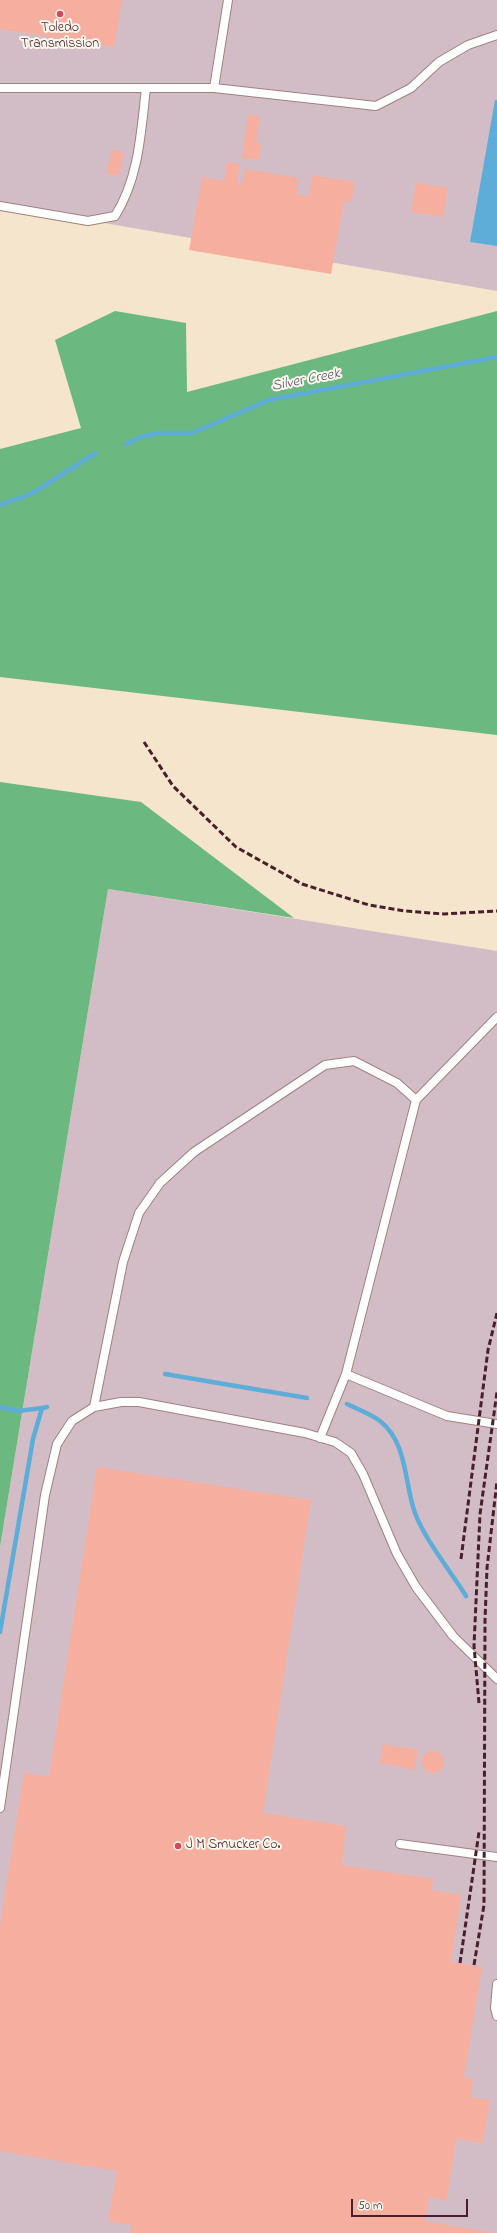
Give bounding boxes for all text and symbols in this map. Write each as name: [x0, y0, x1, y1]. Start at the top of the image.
marker: Toledo Transmission: [55, 9, 65, 19]
place label: Toledo Transmission: [21, 21, 99, 54]
water label: Silver Creek: [270, 366, 342, 396]
place label: J M Smucker Co.: [186, 1838, 280, 1854]
marker: J M Smucker Co.: [173, 1841, 183, 1851]
scale bar: [353, 2191, 470, 2217]
text: 50 m: [358, 2197, 382, 2215]

